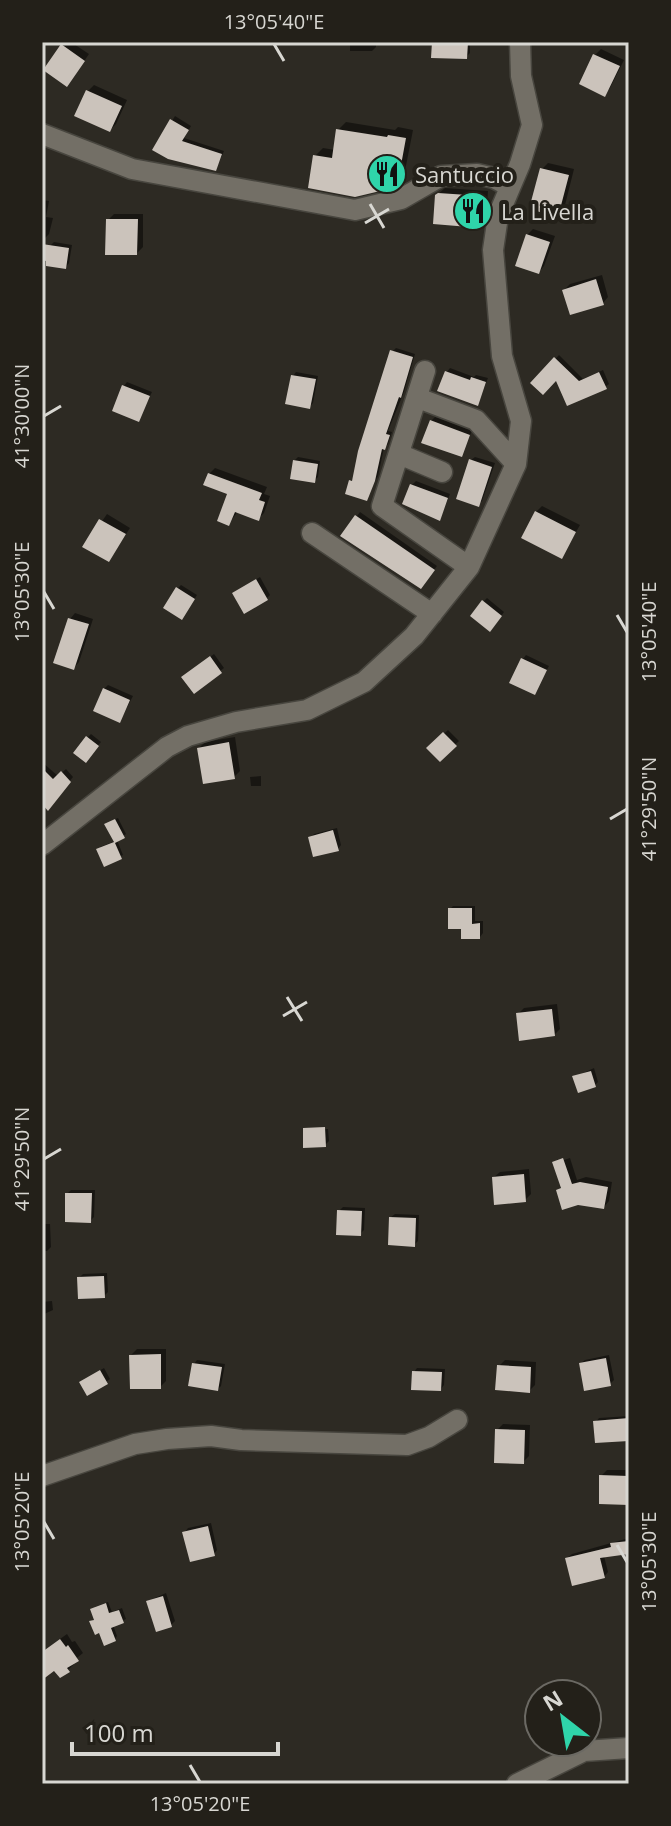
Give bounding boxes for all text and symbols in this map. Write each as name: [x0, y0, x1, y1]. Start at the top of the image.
text: 13°05'40"E: [224, 8, 324, 35]
restaurant icon: Santuccio: [366, 153, 408, 195]
place label: Santuccio: [415, 159, 514, 189]
restaurant icon: La Livella: [452, 190, 494, 232]
place label: La Livella: [501, 196, 594, 226]
text: 41°30'00"N: [8, 364, 35, 468]
text: 13°05'30"E: [8, 542, 35, 642]
text: 13°05'40"E: [635, 582, 662, 682]
text: 41°29'50"N: [635, 757, 662, 861]
text: 41°29'50"N: [8, 1107, 35, 1211]
text: 13°05'20"E: [8, 1472, 35, 1572]
text: 13°05'30"E: [635, 1512, 662, 1612]
north arrow: [523, 1678, 603, 1758]
text: N: [537, 1683, 568, 1717]
scale bar: [72, 1706, 278, 1756]
text: 100 m: [84, 1716, 154, 1749]
text: 13°05'20"E: [150, 1790, 250, 1817]

